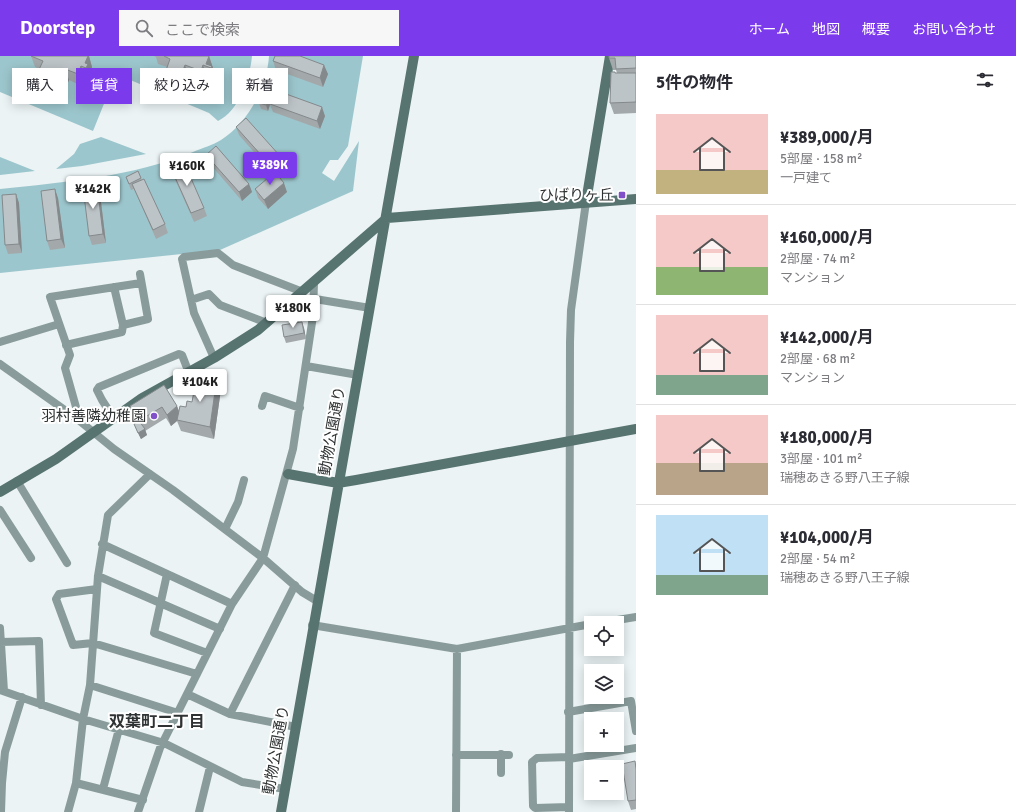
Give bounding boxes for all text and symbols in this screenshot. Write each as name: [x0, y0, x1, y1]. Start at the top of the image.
search box: [119, 10, 399, 46]
text: Doorstep: [20, 16, 95, 40]
icon: search: [133, 17, 155, 39]
text: ここで検索: [165, 21, 240, 39]
text: ホーム: [748, 21, 790, 38]
text: 地図: [812, 21, 840, 38]
text: 概要: [862, 21, 890, 38]
text: お問い合わせ: [912, 21, 996, 38]
chip: 購入: [12, 68, 68, 104]
chip: 賃貸: [76, 68, 132, 104]
chip: 絞り込み: [140, 68, 224, 104]
chip: 新着: [232, 68, 288, 104]
icon: filters: [974, 69, 996, 91]
text: 5件の物件: [656, 72, 733, 93]
text: ¥389,000/月: [780, 127, 874, 148]
icon: home: [688, 130, 736, 178]
text: 5部屋 · 158 m²: [780, 151, 862, 167]
pin: ¥389K: [242, 152, 298, 186]
pin: ¥160K: [159, 153, 215, 187]
text: ¥389K: [252, 157, 288, 173]
text: ¥160K: [169, 158, 205, 174]
text: 一戸建て: [780, 170, 832, 186]
pin: ¥142K: [65, 176, 121, 210]
text: ¥142K: [75, 181, 111, 197]
place label: ひばりヶ丘: [539, 186, 614, 204]
marker: ひばりヶ丘: [617, 190, 627, 200]
text: ¥160,000/月: [780, 227, 874, 248]
icon: home: [688, 231, 736, 279]
text: 2部屋 · 74 m²: [780, 251, 855, 267]
text: マンション: [780, 270, 845, 286]
pin: ¥180K: [265, 295, 321, 329]
text: ¥180K: [275, 300, 311, 316]
text: ¥142,000/月: [780, 327, 874, 348]
icon: home: [688, 331, 736, 379]
text: 2部屋 · 68 m²: [780, 351, 855, 367]
pin: ¥104K: [172, 369, 228, 403]
text: マンション: [780, 370, 845, 386]
text: ¥104K: [182, 374, 218, 390]
street label: 動物公園通り: [315, 385, 349, 477]
place label: 羽村善隣幼稚園: [41, 407, 146, 425]
marker: 羽村善隣幼稚園: [149, 411, 159, 421]
text: ¥180,000/月: [780, 427, 874, 448]
icon: home: [688, 431, 736, 479]
text: 3部屋 · 101 m²: [780, 451, 862, 467]
text: 瑞穂あきる野八王子線: [780, 470, 910, 486]
text: ¥104,000/月: [780, 527, 874, 548]
icon: home: [688, 531, 736, 579]
text: 2部屋 · 54 m²: [780, 551, 855, 567]
text: 瑞穂あきる野八王子線: [780, 570, 910, 586]
map controls: [584, 616, 624, 800]
button: locate: [584, 616, 624, 656]
button: layers: [584, 664, 624, 704]
street label: 動物公園通り: [259, 704, 293, 796]
district label: 双葉町二丁目: [109, 712, 205, 732]
button: +: [584, 712, 624, 752]
button: −: [584, 760, 624, 800]

